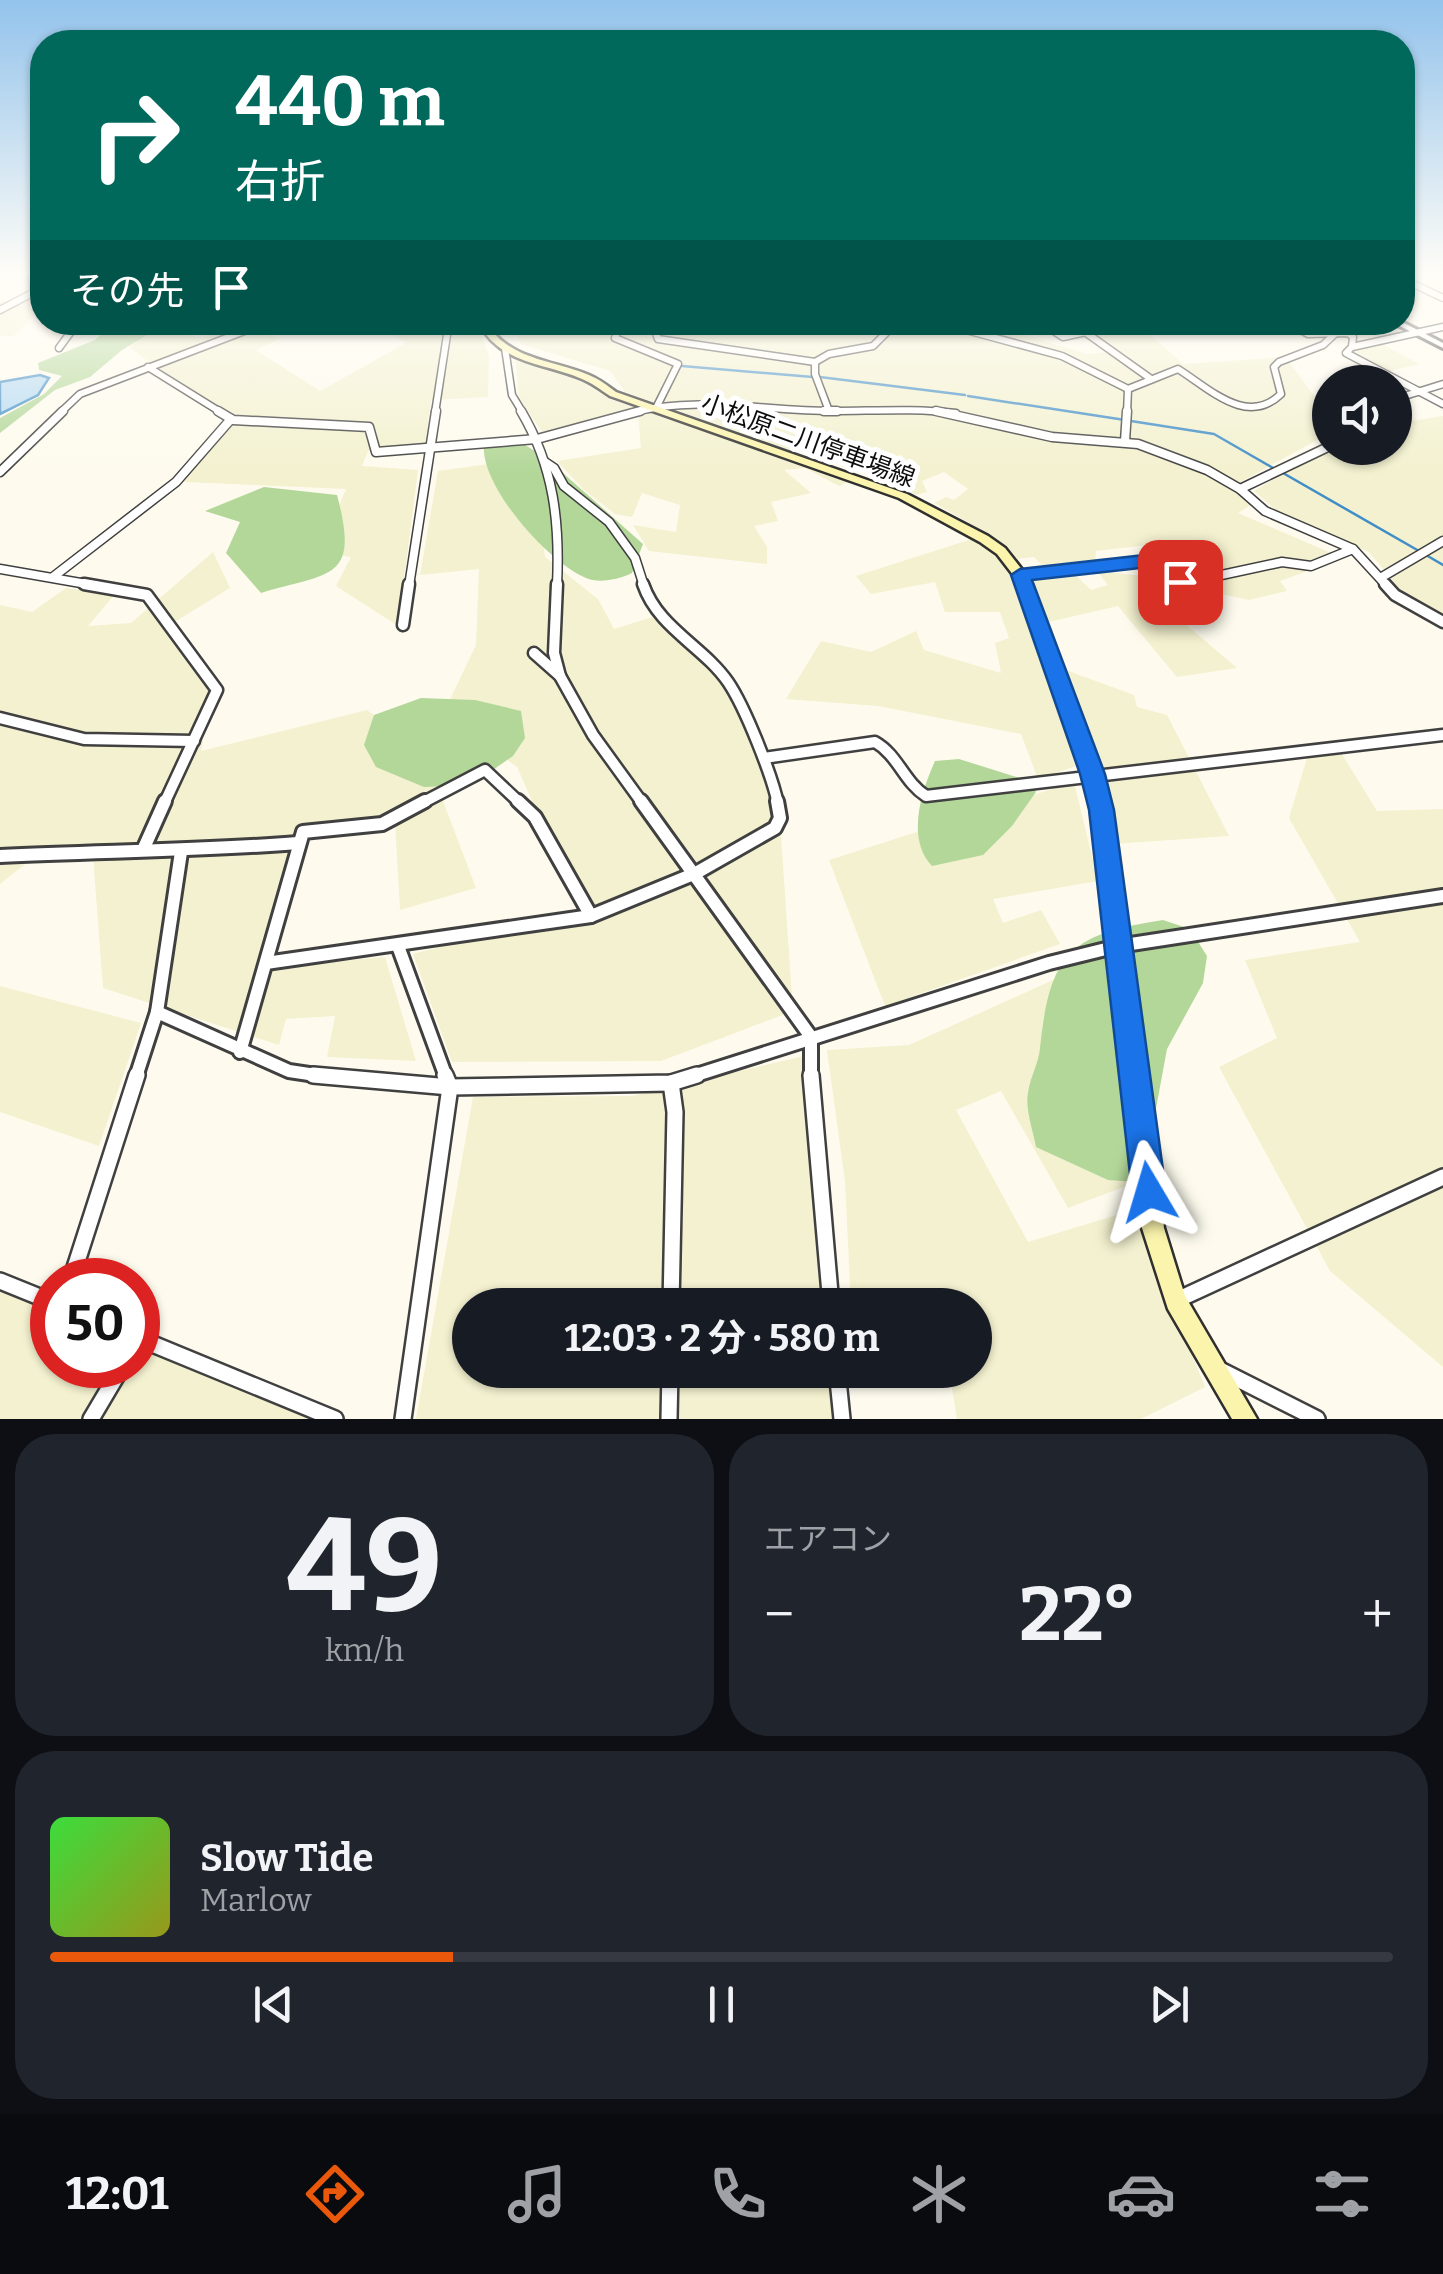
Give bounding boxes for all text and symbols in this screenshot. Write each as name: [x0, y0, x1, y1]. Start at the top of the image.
text: 440 m: [235, 60, 445, 144]
icon: right: [70, 70, 200, 200]
text: 右折: [235, 155, 325, 209]
icon: arrive: [204, 260, 259, 315]
text: その先: [70, 268, 184, 314]
map controls: [1312, 365, 1412, 465]
button: sound: [1312, 365, 1412, 465]
street label: 小松原二川停車場線: [697, 388, 919, 494]
pin: [1138, 540, 1223, 625]
icon: arrive: [1153, 555, 1208, 610]
position arrow: [1097, 1140, 1201, 1244]
speed limit sign: 50: [30, 1258, 160, 1388]
text: 12:03 · 2 分 · 580 m: [565, 1315, 879, 1361]
text: 49: [286, 1488, 443, 1644]
text: エアコン: [764, 1520, 892, 1558]
text: 22°: [1019, 1570, 1137, 1660]
text: −: [764, 1582, 794, 1648]
text: +: [1362, 1582, 1393, 1648]
text: km/h: [325, 1631, 404, 1669]
text: Slow Tide: [200, 1835, 373, 1881]
text: Marlow: [200, 1881, 312, 1919]
icon: previous: [246, 1977, 301, 2032]
icon: pause: [694, 1977, 749, 2032]
icon: next: [1142, 1977, 1197, 2032]
icon: directions: [300, 2159, 370, 2229]
icon: music: [502, 2159, 572, 2229]
icon: phone: [703, 2159, 773, 2229]
icon: climate: [904, 2159, 974, 2229]
icon: car: [1106, 2159, 1176, 2229]
icon: filters: [1307, 2159, 1377, 2229]
text: 12:01: [66, 2167, 169, 2221]

